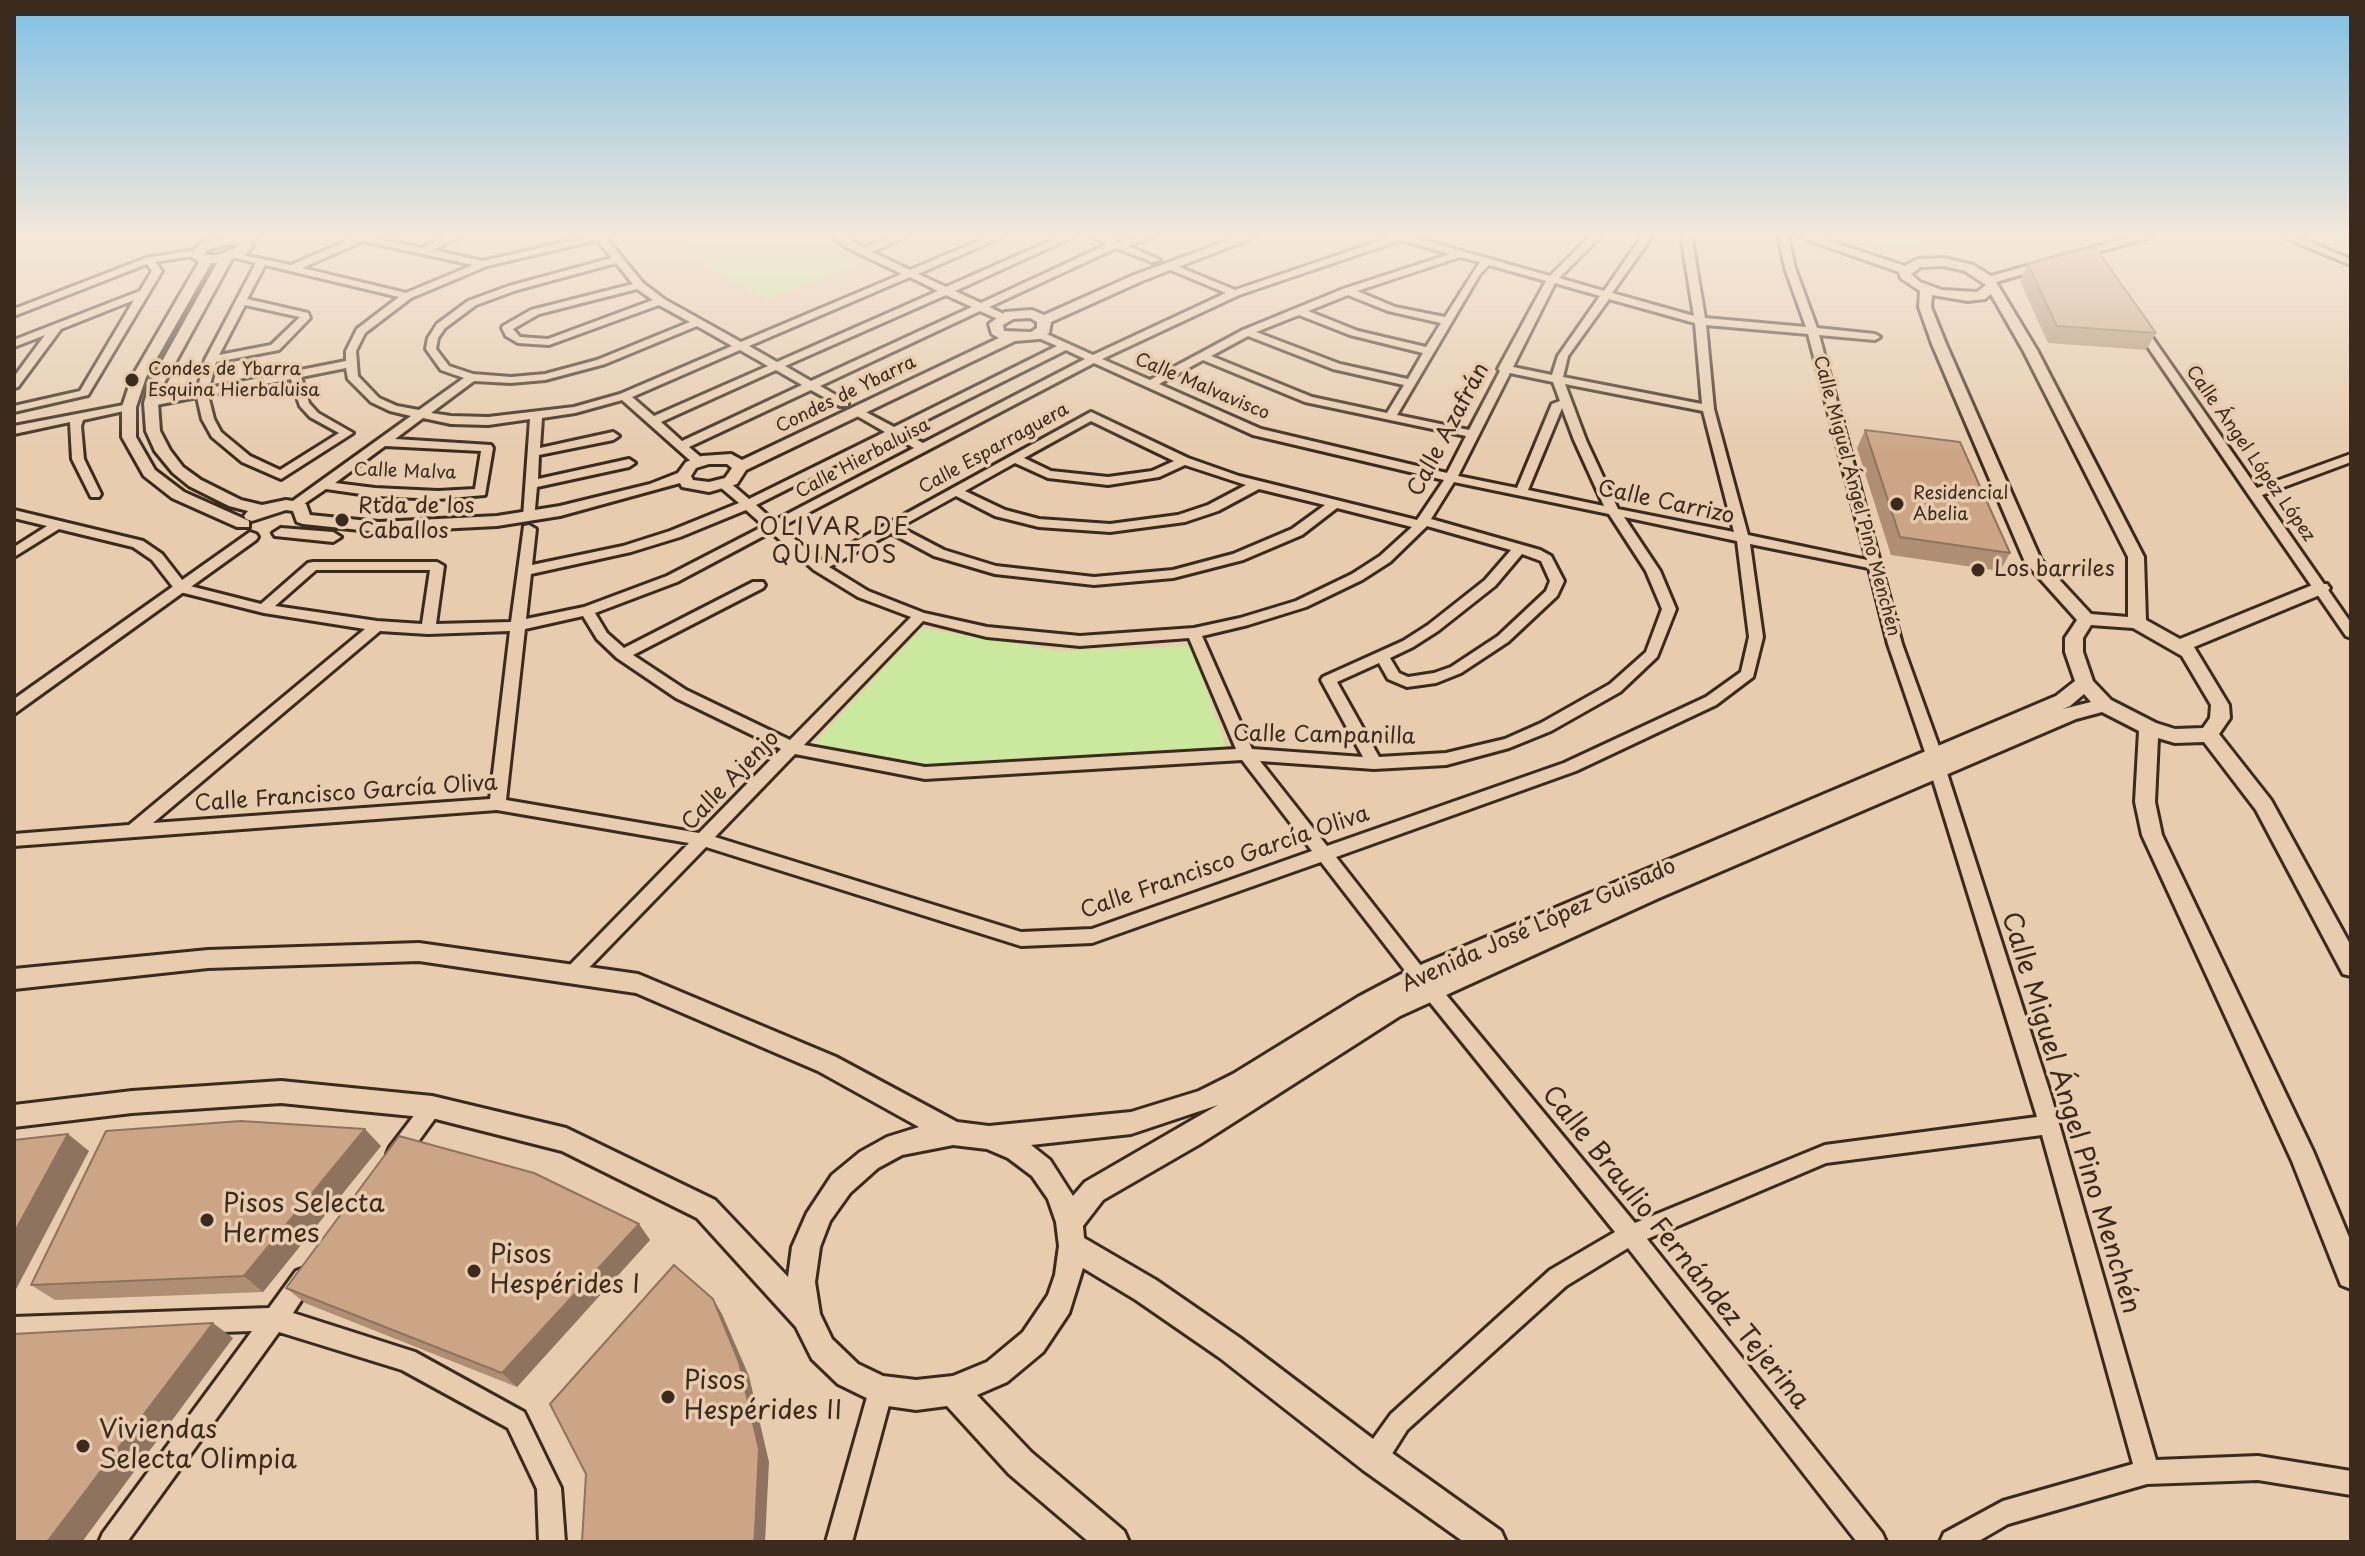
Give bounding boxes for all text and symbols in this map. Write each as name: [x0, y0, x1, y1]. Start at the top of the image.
street label: Calle Malvavisco: [1131, 349, 1273, 425]
street label: Condes de Ybarra: [773, 352, 919, 438]
street label: Calle Miguel Ángel Pino Menchén: [1808, 353, 1904, 639]
place label: Condes de Ybarra Esquina Hierbaluisa: [148, 359, 320, 402]
street label: Calle Azafrán: [1403, 359, 1495, 501]
street label: Calle Ángel López López: [2181, 362, 2319, 546]
marker: Condes de Ybarra Esquina Hierbaluisa: [123, 371, 141, 389]
street label: Calle Esparraguera: [915, 399, 1073, 499]
street label: Calle Hierbaluisa: [792, 415, 934, 503]
street label: Calle Malva: [353, 459, 457, 485]
street label: Calle Carrizo: [1595, 476, 1737, 530]
place label: Residencial Abelia: [1913, 483, 2008, 526]
place label: Rtda de los Caballos: [358, 494, 475, 546]
marker: Residencial Abelia: [1888, 495, 1906, 513]
marker: Rtda de los Caballos: [333, 511, 351, 529]
district label: OLIVAR DE QUINTOS: [761, 514, 909, 570]
place label: Los barriles: [1994, 557, 2115, 583]
marker: Los barriles: [1969, 561, 1987, 579]
street label: Calle Campanilla: [1233, 721, 1415, 751]
street label: Calle Ajenjo: [677, 726, 785, 836]
street label: Calle Francisco García Oliva: [194, 770, 498, 818]
street label: Calle Francisco García Oliva: [1077, 801, 1373, 925]
street label: Avenida José López Guisado: [1398, 853, 1680, 999]
street label: Calle Miguel Ángel Pino Menchén: [1994, 908, 2146, 1318]
street label: Calle Braulio Fernández Tejerina: [1535, 1080, 1815, 1416]
place label: Pisos Selecta Hermes: [223, 1189, 385, 1250]
marker: Pisos Selecta Hermes: [198, 1211, 216, 1229]
place label: Pisos Hespérides I: [490, 1240, 640, 1302]
marker: Pisos Hespérides I: [465, 1262, 483, 1280]
place label: Pisos Hespérides II: [684, 1366, 842, 1428]
marker: Pisos Hespérides II: [659, 1388, 677, 1406]
place label: Viviendas Selecta Olimpia: [99, 1415, 297, 1476]
marker: Viviendas Selecta Olimpia: [74, 1437, 92, 1455]

